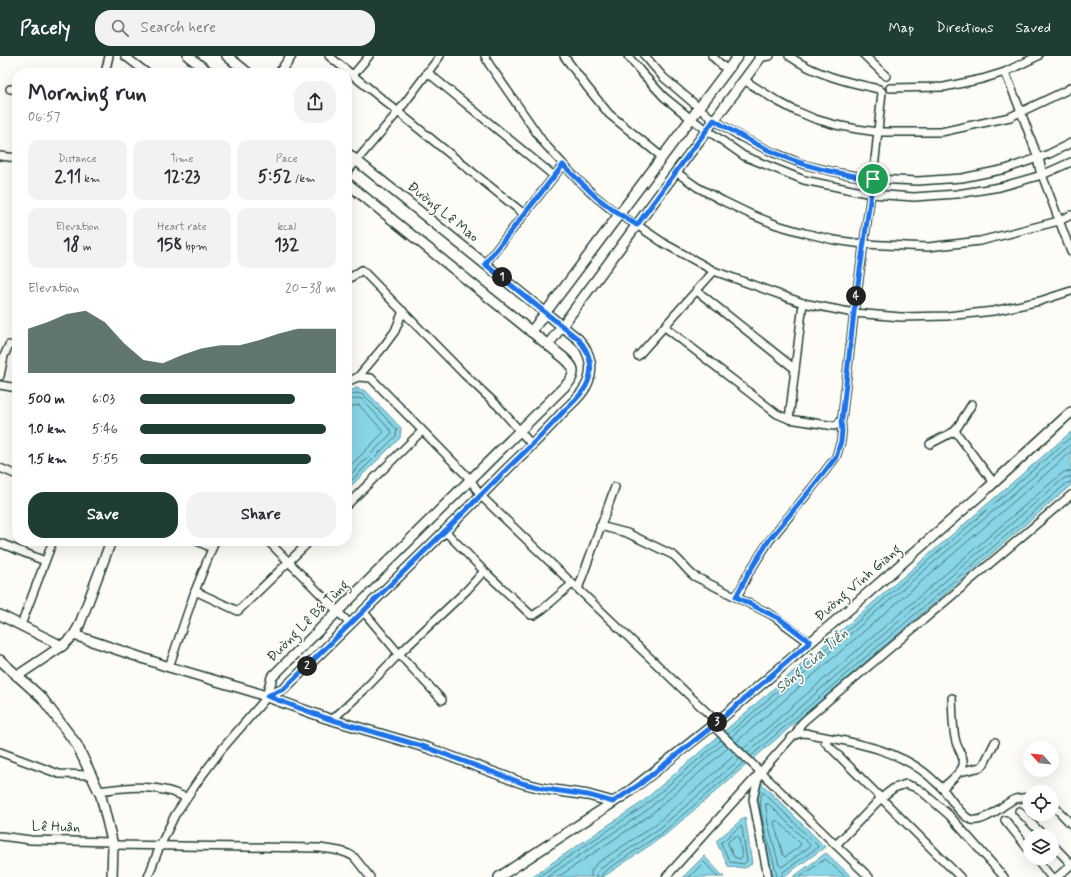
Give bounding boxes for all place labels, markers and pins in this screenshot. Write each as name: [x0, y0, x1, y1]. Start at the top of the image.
pin: [856, 162, 890, 196]
pin: 1: [492, 267, 512, 287]
pin: 4: [846, 286, 866, 306]
pin: 2: [297, 656, 317, 676]
pin: 3: [707, 712, 727, 732]

